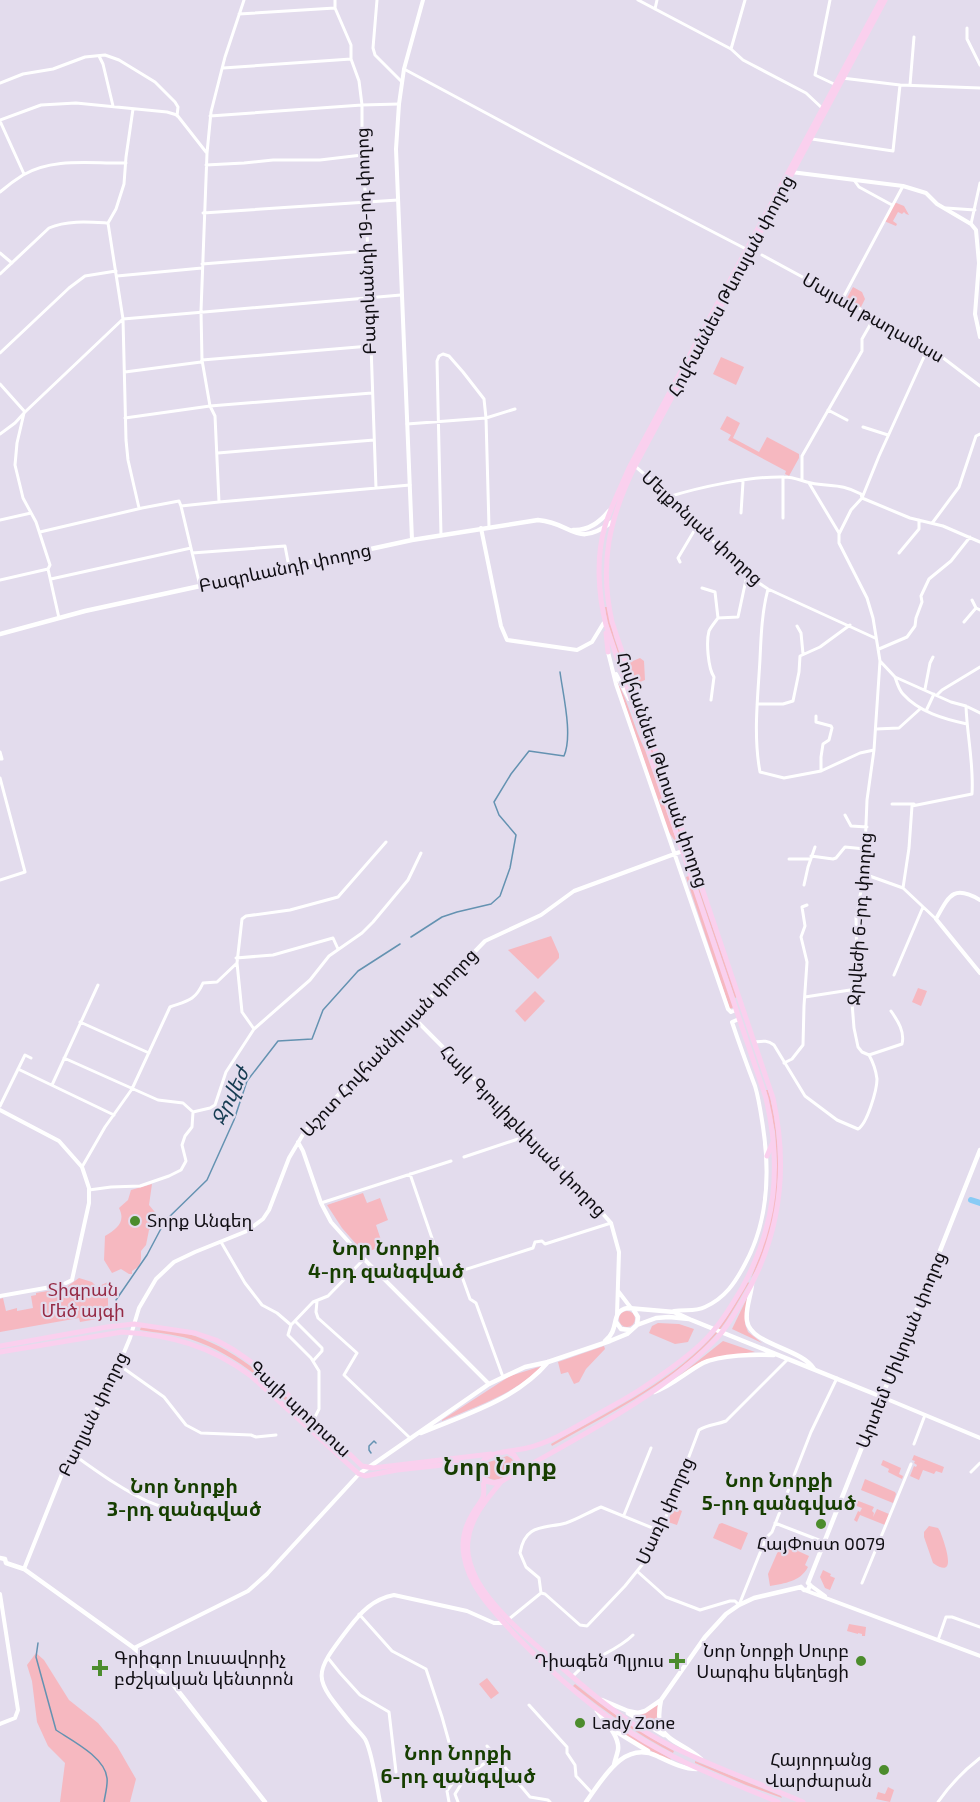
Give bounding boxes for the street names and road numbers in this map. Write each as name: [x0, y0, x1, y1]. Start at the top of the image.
street label: Բագրևանդի 19-րդ փողոց: [350, 127, 380, 355]
street label: Հովհաննես Թևոսյան փողոց: [662, 171, 798, 400]
street label: Մայակ թաղամաս: [798, 267, 949, 367]
street label: Մելքոնյան փողոց: [637, 465, 768, 589]
street label: Բագրևանդի փողոց: [197, 538, 373, 596]
street label: Հովհաննես Թևոսյան փողոց: [612, 649, 714, 890]
street label: Ջրվեժի 6-րդ փողոց: [842, 832, 876, 1006]
street label: Աշոտ Հովհաննիսյան փողոց: [295, 943, 482, 1141]
street label: Հայկ Գյուլիքևխյան փողոց: [436, 1040, 612, 1221]
street label: Արտեմ Միկոյան փողոց: [850, 1248, 950, 1451]
street label: Բաղյան փողոց: [52, 1348, 132, 1479]
street label: Գայի պողոտա: [245, 1355, 356, 1461]
street label: Մառի փողոց: [630, 1453, 698, 1568]

